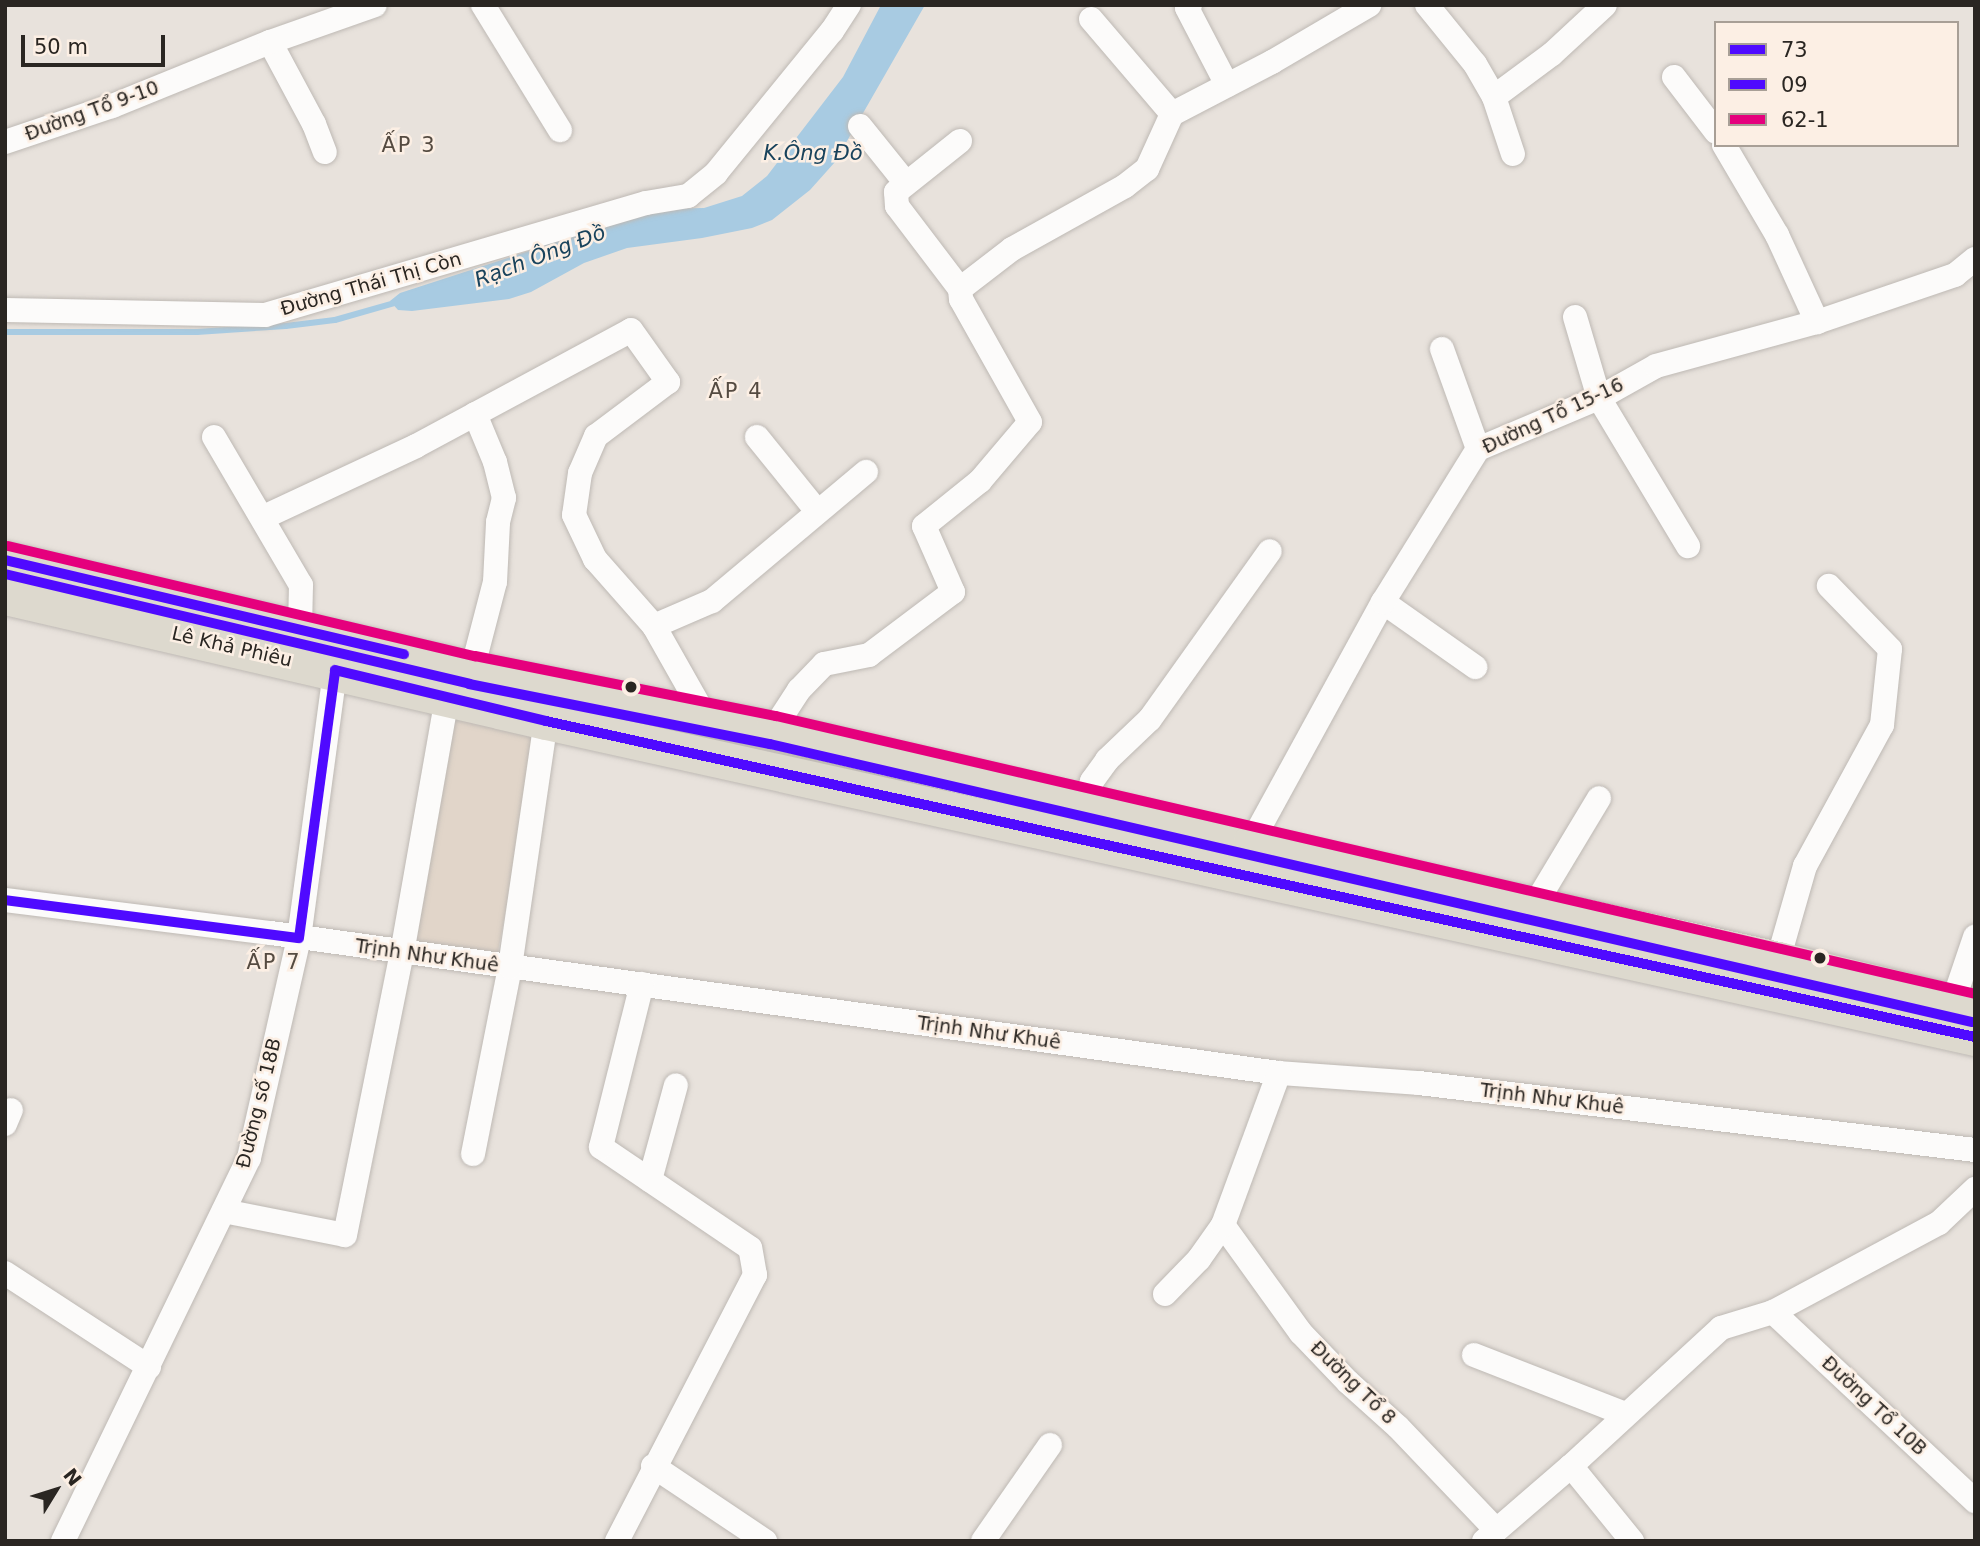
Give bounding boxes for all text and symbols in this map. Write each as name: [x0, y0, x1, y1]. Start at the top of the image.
scale bar: [24, 21, 168, 65]
legend: [1714, 21, 1959, 147]
text: 50 m: [34, 35, 88, 59]
text: 73: [1781, 38, 1808, 62]
text: 09: [1781, 73, 1808, 97]
street label: Đường Tổ 9-10: [22, 76, 162, 146]
text: 62-1: [1781, 108, 1829, 132]
district label: ẤP 3: [382, 132, 436, 158]
water label: K.Ông Đồ: [763, 140, 863, 166]
water label: Rạch Ông Đồ: [471, 220, 609, 292]
street label: Đường Thái Thị Còn: [278, 247, 464, 321]
street label: Đường Tổ 15-16: [1479, 373, 1627, 459]
district label: ẤP 4: [709, 378, 763, 404]
street label: Lê Khả Phiêu: [170, 622, 294, 672]
unlabelled marker: [624, 680, 638, 694]
street label: Trịnh Như Khuê: [354, 935, 500, 977]
district label: ẤP 7: [247, 949, 301, 975]
unlabelled marker: [1813, 951, 1827, 965]
street label: Trịnh Như Khuê: [916, 1012, 1062, 1054]
street label: Đường số 18B: [232, 1036, 286, 1170]
street label: Trịnh Như Khuê: [1479, 1079, 1625, 1119]
street label: Đường Tổ 8: [1306, 1337, 1400, 1429]
street label: Đường Tổ 10B: [1817, 1352, 1931, 1460]
north arrow: [21, 1455, 91, 1525]
text: N: [59, 1464, 86, 1490]

